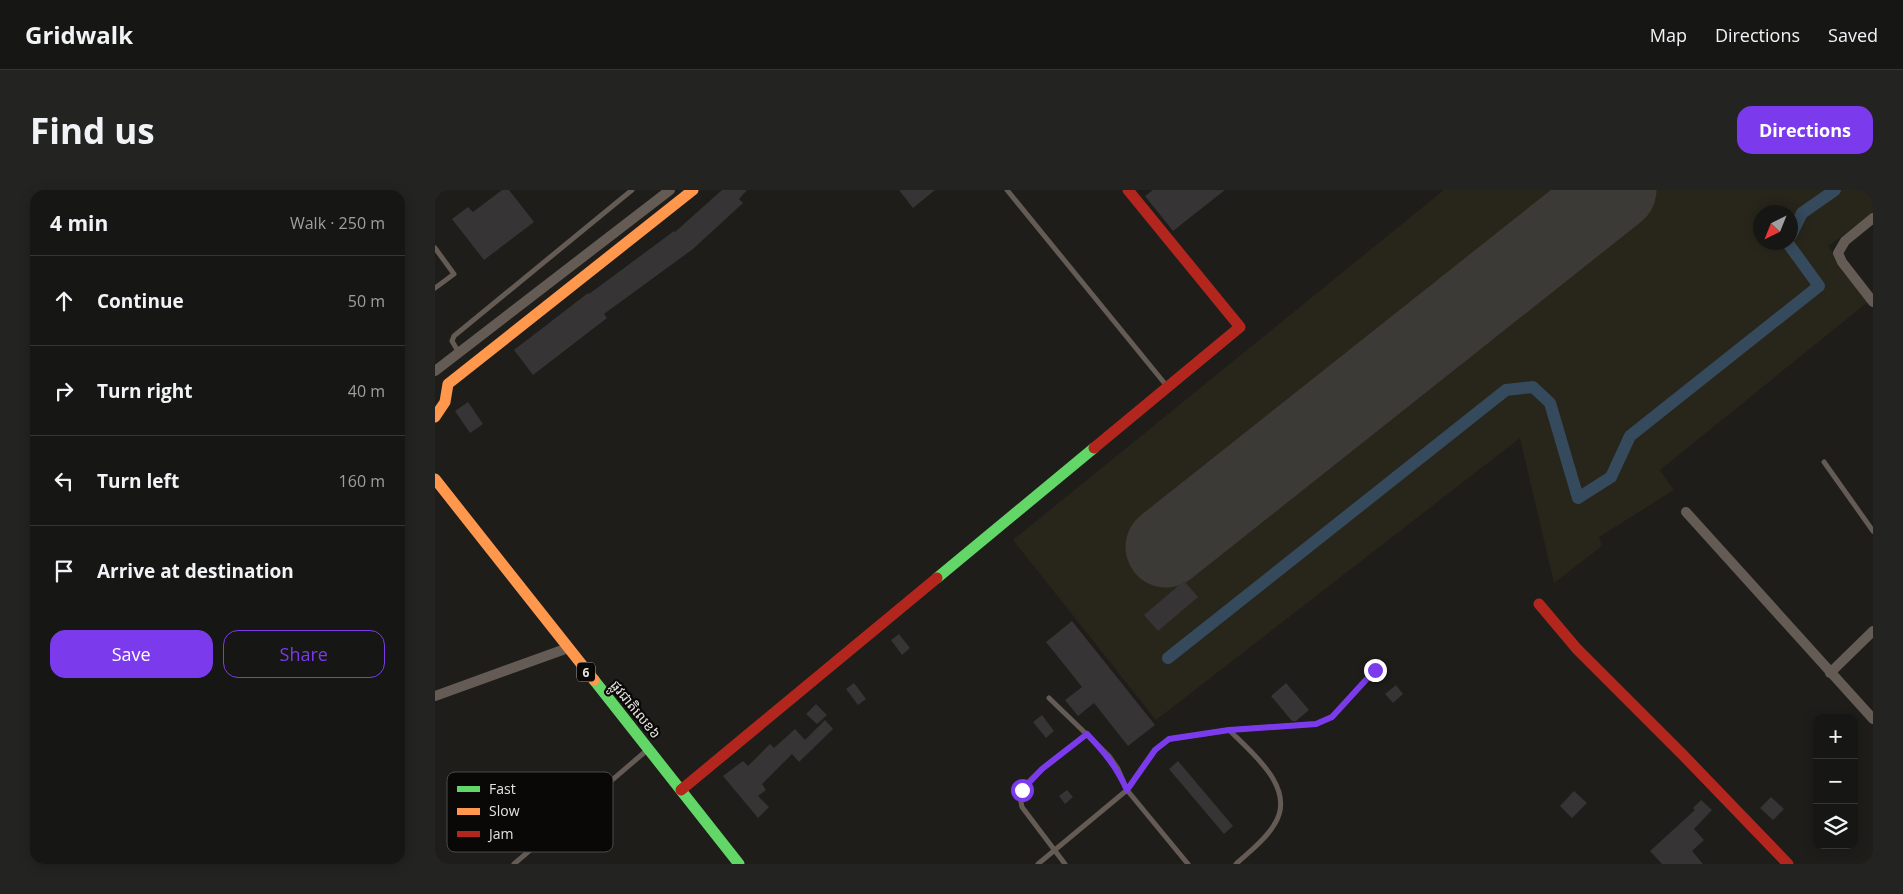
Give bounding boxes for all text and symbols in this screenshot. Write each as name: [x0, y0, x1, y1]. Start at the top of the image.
text: Gridwalk: [25, 18, 133, 51]
text: Map: [1650, 23, 1687, 47]
text: Directions: [1715, 23, 1800, 47]
text: Saved: [1828, 23, 1878, 47]
button: Directions: [1737, 106, 1873, 154]
text: Find us: [30, 107, 155, 154]
north arrow: [1753, 205, 1798, 250]
text: 4 min: [50, 209, 108, 237]
text: Walk · 250 m: [290, 212, 385, 234]
icon: ahead: [50, 287, 78, 315]
text: Continue: [97, 288, 184, 314]
text: 50 m: [348, 290, 385, 312]
icon: right: [50, 377, 78, 405]
text: Turn right: [97, 378, 192, 404]
text: 40 m: [348, 380, 385, 402]
icon: left: [50, 467, 78, 495]
text: Turn left: [97, 468, 179, 494]
text: 160 m: [339, 470, 385, 492]
icon: arrive: [50, 557, 78, 585]
text: Arrive at destination: [97, 558, 294, 584]
button: Save: [50, 630, 213, 678]
button: Share: [223, 630, 385, 678]
route end: [1364, 659, 1387, 682]
road number: 6: [577, 662, 595, 682]
street label: ផ្លូវជាតិលេខ៦: [604, 676, 665, 744]
map controls: [1813, 714, 1858, 849]
button: +: [1813, 714, 1858, 759]
button: −: [1813, 759, 1858, 804]
legend: [447, 772, 613, 852]
text: Fast: [489, 779, 516, 798]
route start: [1011, 779, 1034, 802]
text: Slow: [489, 801, 520, 820]
button: layers: [1813, 804, 1858, 849]
text: Jam: [487, 824, 514, 843]

